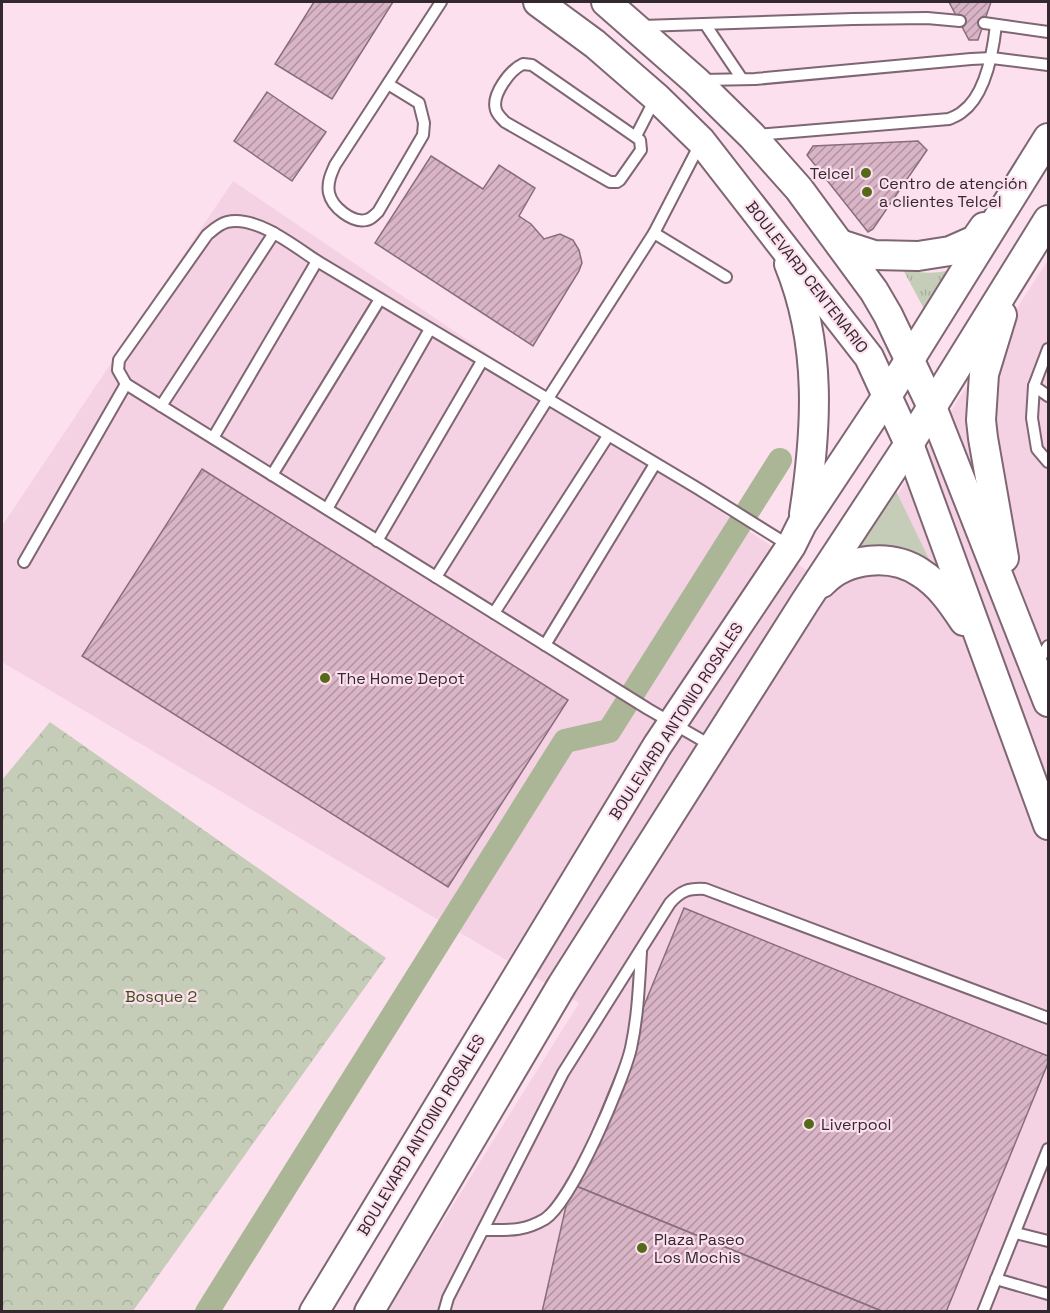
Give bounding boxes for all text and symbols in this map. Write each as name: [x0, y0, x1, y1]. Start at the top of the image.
place label: Telcel: [810, 163, 854, 184]
marker: Telcel: [859, 166, 873, 180]
place label: Centro de atención a clientes Telcel: [879, 173, 1028, 212]
marker: Centro de atención a clientes Telcel: [860, 185, 874, 199]
street label: BOULEVARD CENTENARIO: [741, 197, 873, 357]
street label: BOULEVARD ANTONIO ROSALES: [604, 618, 748, 824]
place label: The Home Depot: [337, 668, 465, 689]
marker: The Home Depot: [318, 671, 332, 685]
park label: Bosque 2: [125, 986, 197, 1007]
street label: BOULEVARD ANTONIO ROSALES: [352, 1030, 490, 1240]
place label: Liverpool: [821, 1114, 891, 1135]
marker: Liverpool: [802, 1117, 816, 1131]
place label: Plaza Paseo Los Mochis: [654, 1229, 745, 1268]
marker: Plaza Paseo Los Mochis: [635, 1241, 649, 1255]

